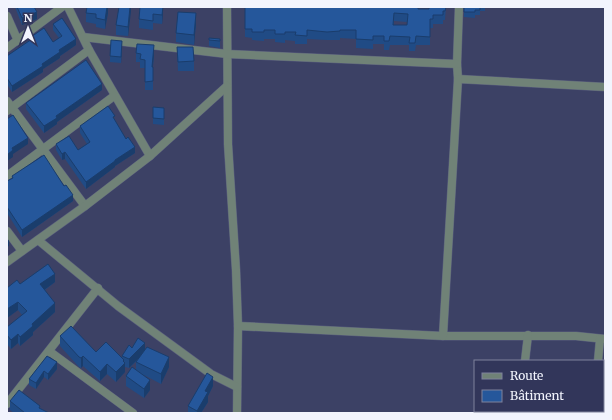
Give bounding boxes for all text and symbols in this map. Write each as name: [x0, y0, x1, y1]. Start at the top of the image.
north arrow: [8, 8, 48, 48]
text: N: [24, 11, 33, 25]
legend: [474, 360, 604, 412]
text: Route: [510, 368, 543, 383]
text: Bâtiment: [510, 388, 564, 403]

